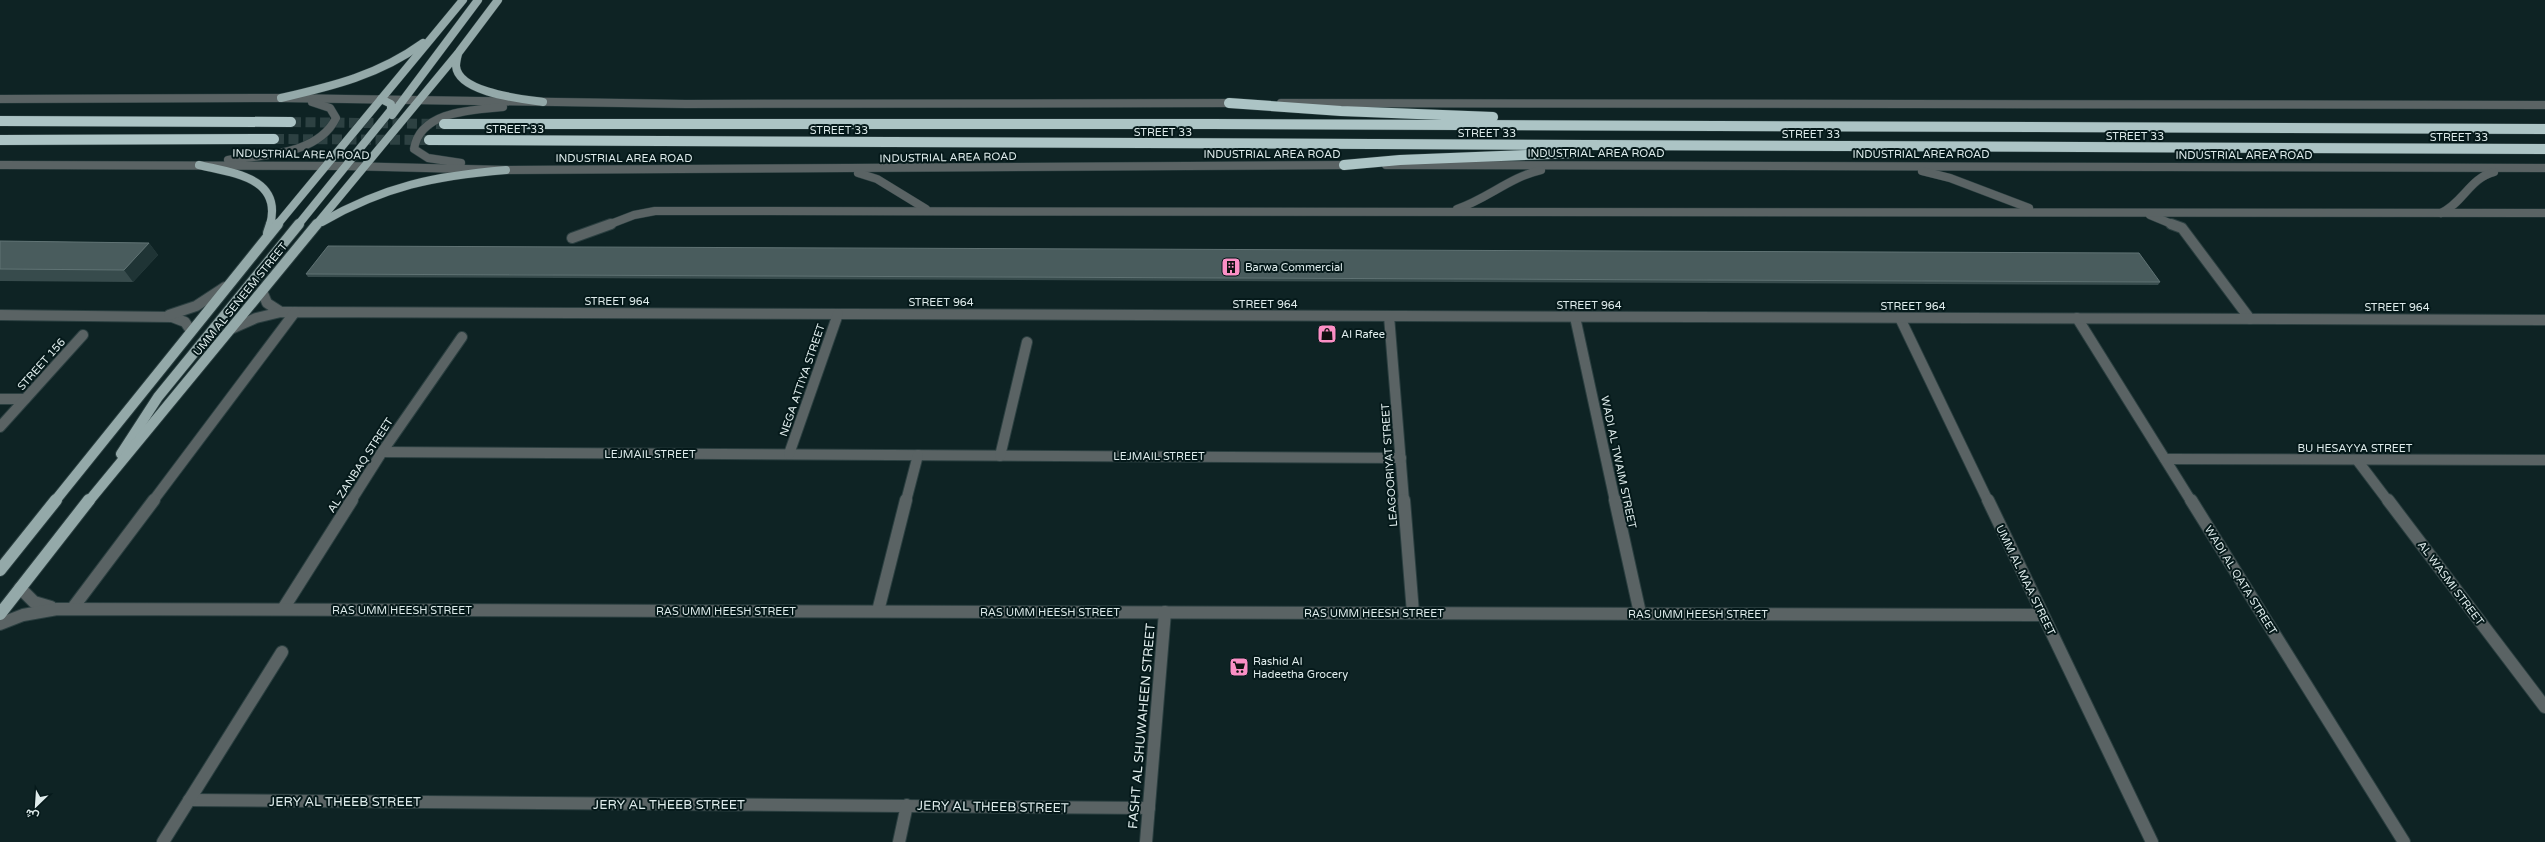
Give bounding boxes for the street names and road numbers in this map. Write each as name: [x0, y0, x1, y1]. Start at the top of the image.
street label: STREET 33: [486, 123, 544, 136]
street label: STREET 33: [810, 124, 868, 137]
street label: STREET 33: [1134, 126, 1192, 139]
street label: STREET 33: [1458, 127, 1516, 140]
street label: STREET 33: [1782, 128, 1840, 141]
street label: STREET 33: [2106, 130, 2164, 143]
street label: STREET 33: [2430, 131, 2488, 144]
street label: INDUSTRIAL AREA ROAD: [232, 147, 370, 162]
street label: INDUSTRIAL AREA ROAD: [1527, 147, 1665, 160]
street label: INDUSTRIAL AREA ROAD: [1203, 148, 1341, 161]
street label: INDUSTRIAL AREA ROAD: [1852, 148, 1990, 161]
street label: INDUSTRIAL AREA ROAD: [2175, 149, 2313, 162]
street label: INDUSTRIAL AREA ROAD: [879, 150, 1017, 165]
street label: INDUSTRIAL AREA ROAD: [555, 152, 693, 165]
street label: UMM AL SENEEM STREET: [191, 240, 290, 358]
street label: STREET 964: [584, 295, 650, 308]
street label: STREET 964: [908, 296, 974, 309]
street label: STREET 964: [1232, 298, 1298, 311]
street label: STREET 964: [1556, 299, 1622, 312]
street label: STREET 964: [1880, 300, 1946, 313]
street label: STREET 964: [2364, 301, 2430, 314]
street label: NEGA ATTIYA STREET: [777, 322, 828, 438]
street label: STREET 156: [15, 336, 68, 393]
street label: WADI AL TWAIM STREET: [1598, 395, 1639, 530]
street label: LEAGOORIYAT STREET: [1379, 403, 1400, 527]
street label: AL ZANBAQ STREET: [325, 415, 396, 515]
street label: BU HESAYYA STREET: [2297, 442, 2413, 455]
street label: LEJMAIL STREET: [604, 448, 696, 461]
street label: LEJMAIL STREET: [1113, 450, 1205, 463]
street label: UMM AL MAA STREET: [1993, 523, 2058, 638]
street label: WADI AL QATA STREET: [2202, 523, 2280, 637]
street label: AL WASMI STREET: [2415, 539, 2487, 628]
street label: RAS UMM HEESH STREET: [332, 604, 472, 617]
street label: RAS UMM HEESH STREET: [656, 605, 796, 618]
street label: RAS UMM HEESH STREET: [980, 606, 1120, 619]
street label: RAS UMM HEESH STREET: [1304, 607, 1444, 620]
street label: RAS UMM HEESH STREET: [1628, 608, 1768, 621]
street label: FASHT AL SHUWAHEEN STREET: [1125, 622, 1159, 830]
street label: JERY AL THEEB STREET: [269, 794, 421, 810]
street label: JERY AL THEEB STREET: [593, 797, 745, 813]
street label: JERY AL THEEB STREET: [917, 798, 1069, 816]

